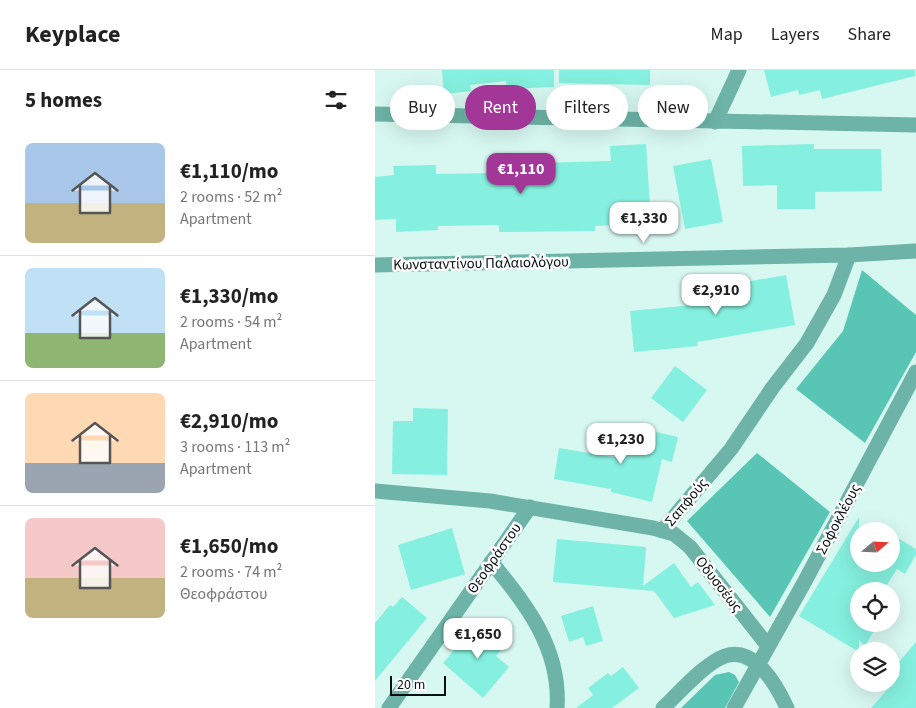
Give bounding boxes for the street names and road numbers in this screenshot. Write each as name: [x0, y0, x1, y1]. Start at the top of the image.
street label: Κωνσταντίνου Παλαιολόγου: [393, 251, 569, 276]
street label: Σαπφούς: [660, 473, 713, 531]
street label: Σοφοκλέους: [811, 480, 866, 558]
street label: Θεοφράστου: [462, 519, 526, 598]
street label: Οδυσσέως: [690, 552, 747, 617]

